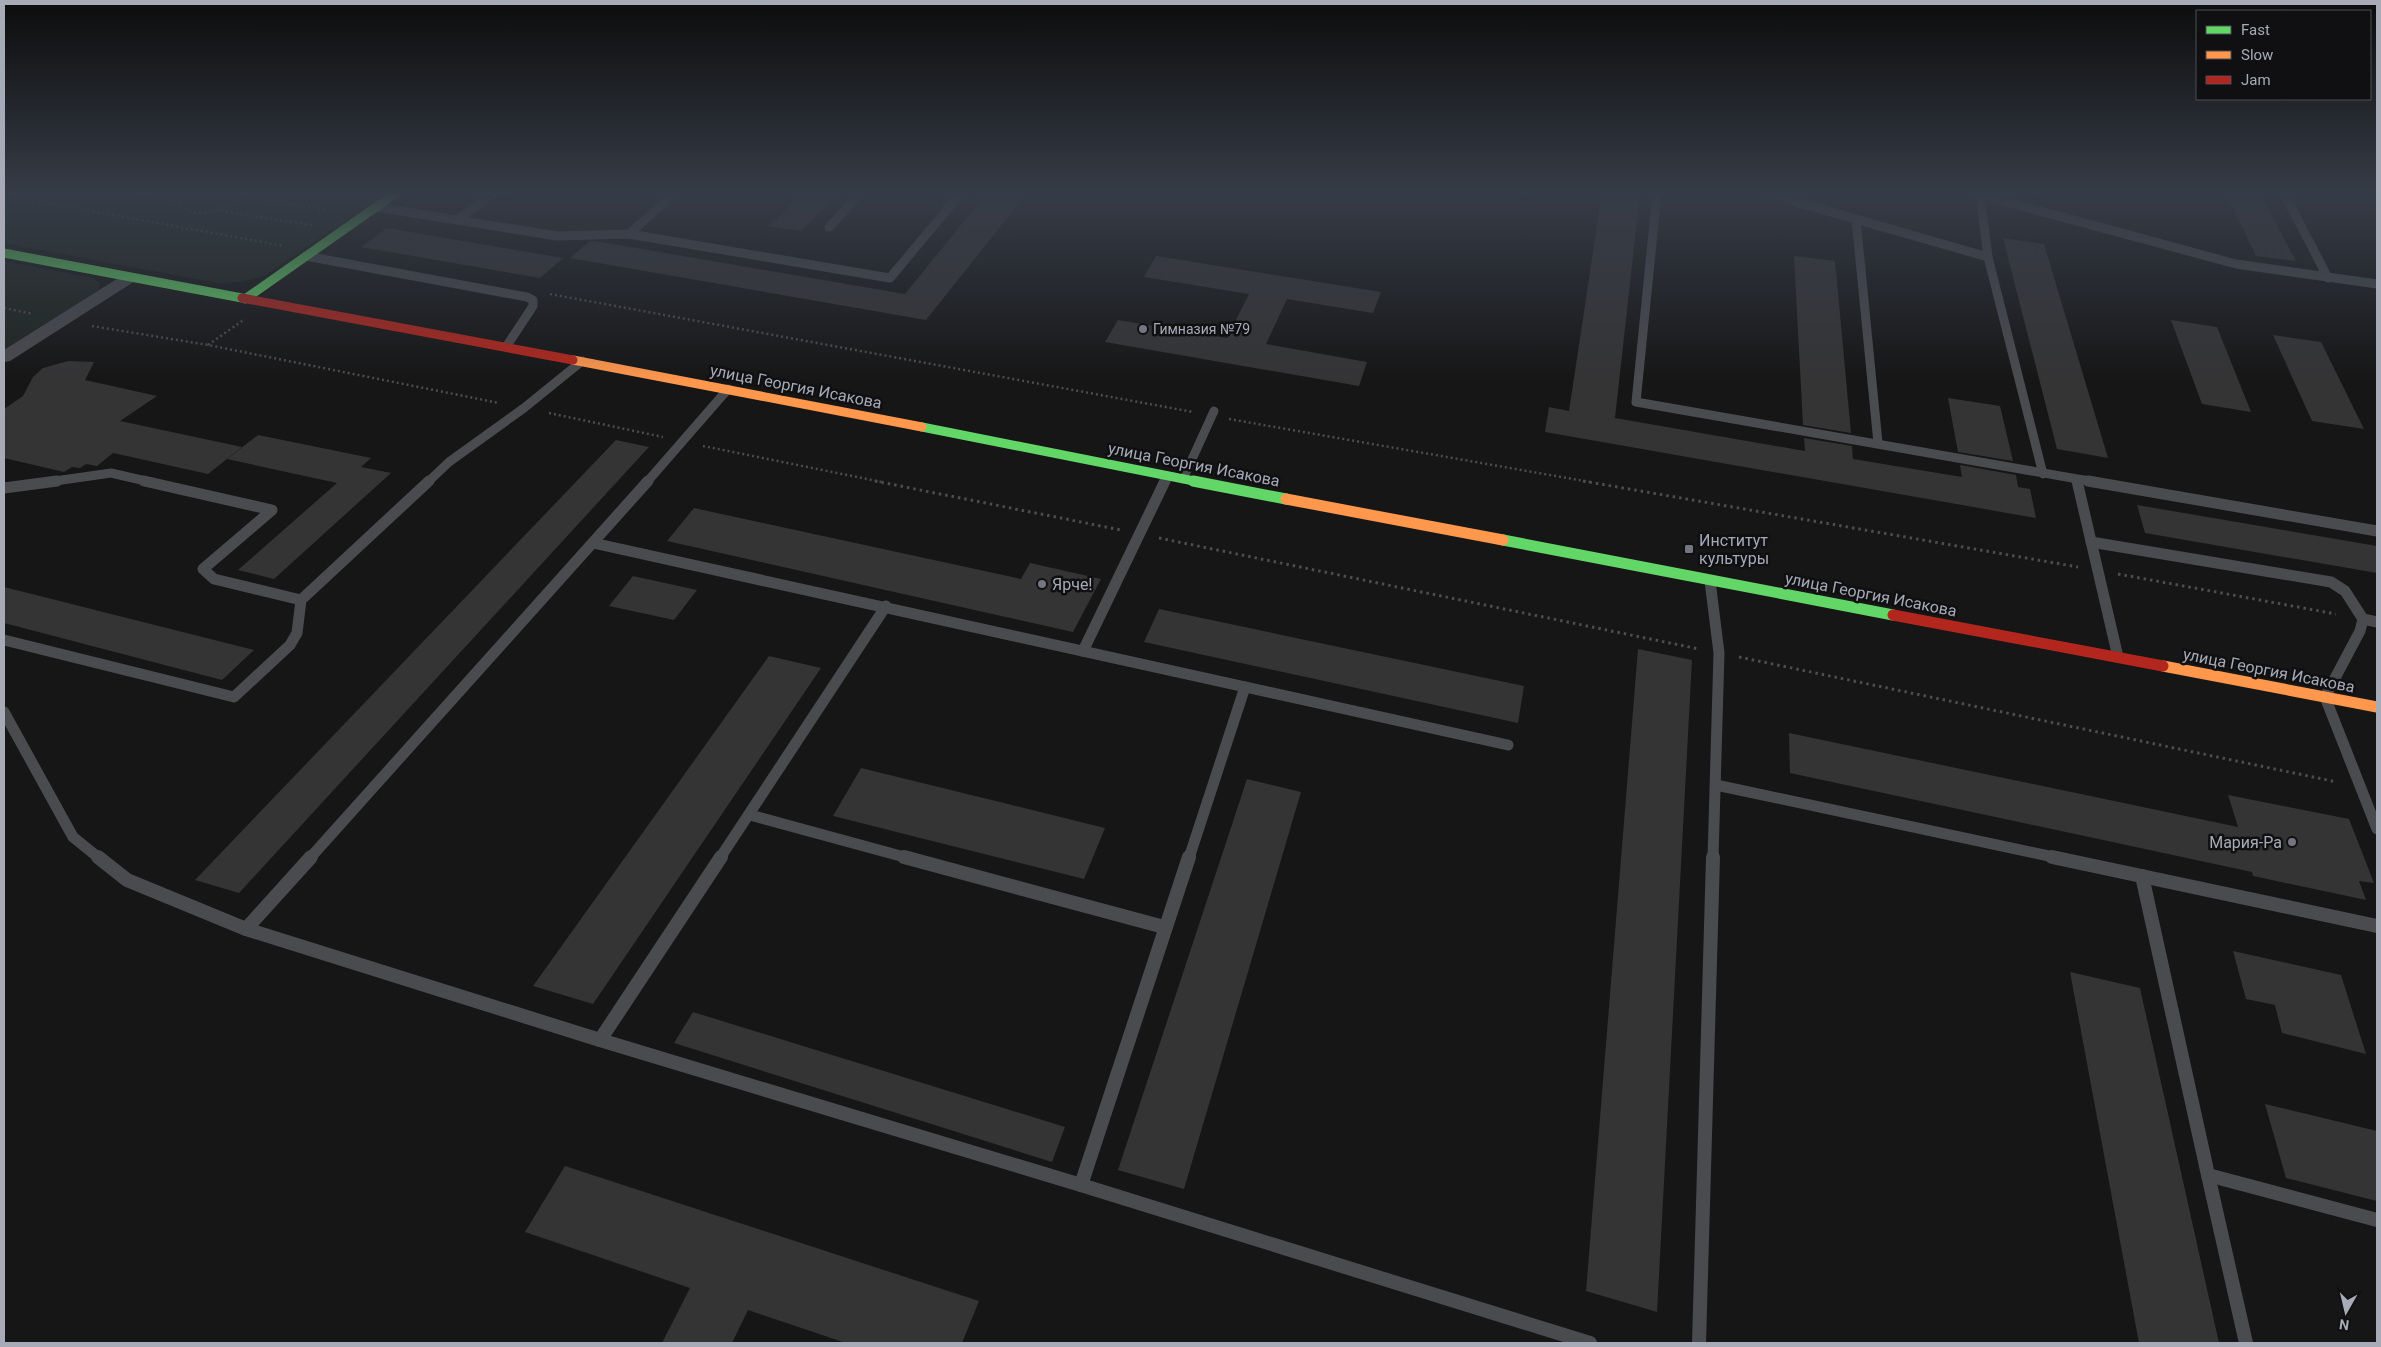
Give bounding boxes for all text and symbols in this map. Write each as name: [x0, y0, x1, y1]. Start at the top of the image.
legend: [2196, 10, 2371, 100]
text: Fast: [2241, 21, 2270, 39]
text: Slow: [2241, 46, 2273, 64]
text: Jam: [2241, 71, 2271, 89]
place label: Гимназия №79: [1153, 321, 1250, 337]
marker: Гимназия №79: [1137, 323, 1149, 335]
street label: улица Георгия Исакова: [708, 361, 883, 412]
street label: улица Георгия Исакова: [1106, 439, 1281, 490]
place label: Институт культуры: [1699, 531, 1769, 568]
marker: Институт культуры: [1683, 543, 1695, 555]
street label: улица Георгия Исакова: [1783, 569, 1958, 620]
place label: Ярче!: [1052, 575, 1092, 594]
marker: Ярче!: [1036, 578, 1048, 590]
street label: улица Георгия Исакова: [2181, 645, 2356, 696]
place label: Мария-Ра: [2209, 833, 2282, 852]
marker: Мария-Ра: [2286, 836, 2298, 848]
north arrow: [2321, 1287, 2371, 1337]
text: N: [2338, 1316, 2350, 1333]

